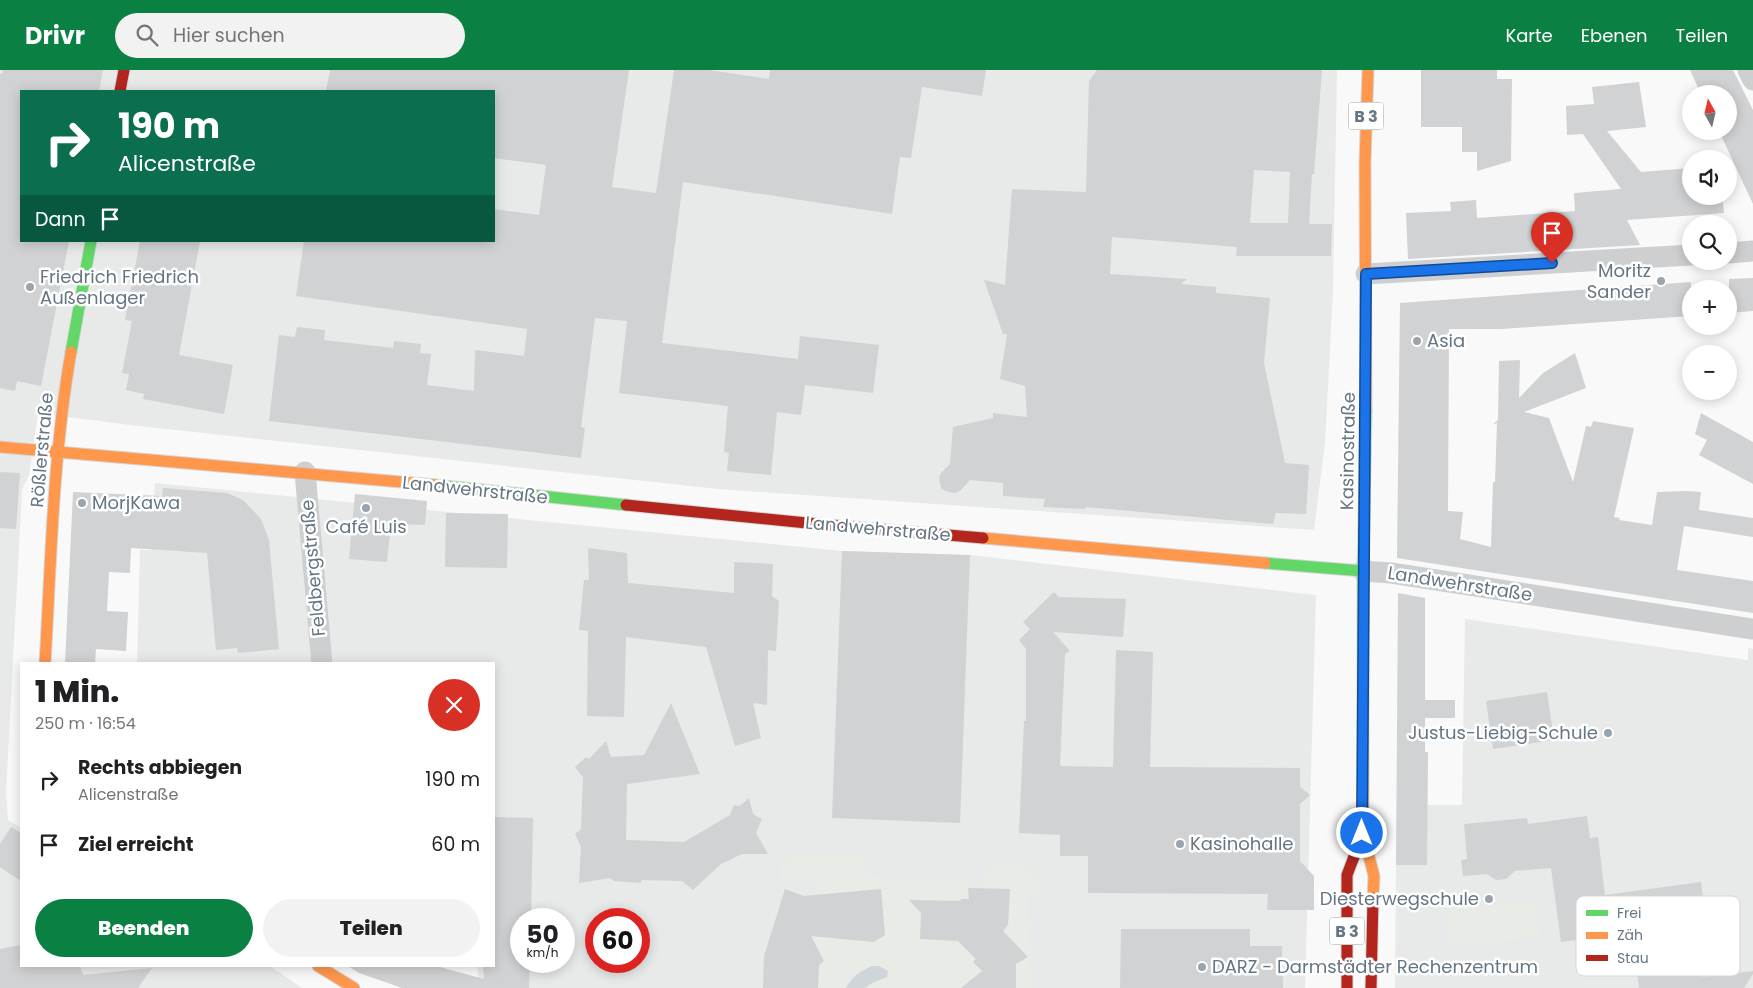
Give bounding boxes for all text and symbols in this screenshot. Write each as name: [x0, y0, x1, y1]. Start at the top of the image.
search box: [115, 13, 465, 58]
text: Drivr: [25, 19, 85, 52]
icon: search: [133, 21, 161, 49]
text: Hier suchen: [173, 22, 285, 49]
text: Karte: [1505, 23, 1553, 48]
text: Ebenen: [1581, 23, 1648, 48]
text: Teilen: [1676, 23, 1728, 48]
north arrow: [1682, 85, 1738, 140]
map controls: [1682, 85, 1737, 400]
text: 190 m: [118, 101, 220, 150]
road number: B 3: [1348, 102, 1384, 129]
icon: right: [35, 110, 100, 175]
text: Alicenstraße: [118, 148, 256, 179]
button: sound: [1682, 150, 1737, 205]
icon: arrive: [96, 205, 124, 233]
text: Dann: [35, 206, 86, 233]
pin: [1531, 212, 1573, 263]
button: search: [1682, 215, 1737, 270]
icon: arrive: [1538, 219, 1566, 247]
place label: Moritz Sander: [1587, 258, 1651, 304]
place label: Friedrich Friedrich Außenlager: [40, 264, 199, 310]
marker: Moritz Sander: [1655, 275, 1667, 287]
button: +: [1682, 280, 1737, 335]
marker: Friedrich Friedrich Außenlager: [24, 281, 36, 293]
place label: Asia: [1427, 328, 1465, 353]
marker: Asia: [1411, 335, 1423, 347]
button: −: [1682, 345, 1737, 400]
street label: Rößlerstraße: [24, 391, 59, 508]
street label: Kasinostraße: [1334, 392, 1361, 510]
street label: Landwehrstraße: [401, 469, 549, 510]
place label: MorjKawa: [92, 490, 180, 515]
marker: MorjKawa: [76, 497, 88, 509]
street label: Feldbergstraße: [294, 499, 331, 638]
marker: Café Luis: [360, 502, 372, 514]
street label: Landwehrstraße: [804, 510, 952, 547]
place label: Café Luis: [325, 514, 407, 539]
street label: Landwehrstraße: [1386, 560, 1534, 607]
text: 1 Min.: [35, 670, 119, 713]
button: close: [428, 679, 480, 731]
text: 250 m · 16:54: [35, 712, 136, 735]
place label: Justus-Liebig-Schule: [1408, 720, 1598, 745]
marker: Justus-Liebig-Schule: [1602, 727, 1614, 739]
text: Rechts abbiegen: [78, 754, 242, 781]
icon: right: [35, 766, 63, 794]
text: 190 m: [425, 766, 480, 793]
text: Alicenstraße: [78, 783, 178, 806]
position arrow: [1335, 806, 1387, 858]
icon: arrive: [35, 831, 63, 859]
text: Ziel erreicht: [78, 831, 194, 858]
text: 60 m: [431, 831, 480, 858]
place label: Kasinohalle: [1190, 831, 1294, 856]
marker: Kasinohalle: [1174, 838, 1186, 850]
place label: Diesterwegschule: [1320, 886, 1479, 911]
marker: Diesterwegschule: [1483, 893, 1495, 905]
legend: [1576, 896, 1740, 976]
button: Beenden: [35, 899, 253, 957]
button: Teilen: [263, 899, 480, 957]
text: Frei: [1617, 903, 1641, 923]
speed limit sign: 60: [585, 908, 650, 973]
text: 50: [526, 917, 559, 952]
road number: B 3: [1330, 918, 1364, 944]
text: Zäh: [1617, 925, 1643, 945]
text: km/h: [527, 944, 558, 961]
text: Stau: [1617, 948, 1649, 968]
place label: DARZ - Darmstädter Rechenzentrum: [1212, 954, 1538, 979]
marker: DARZ - Darmstädter Rechenzentrum: [1196, 961, 1208, 973]

